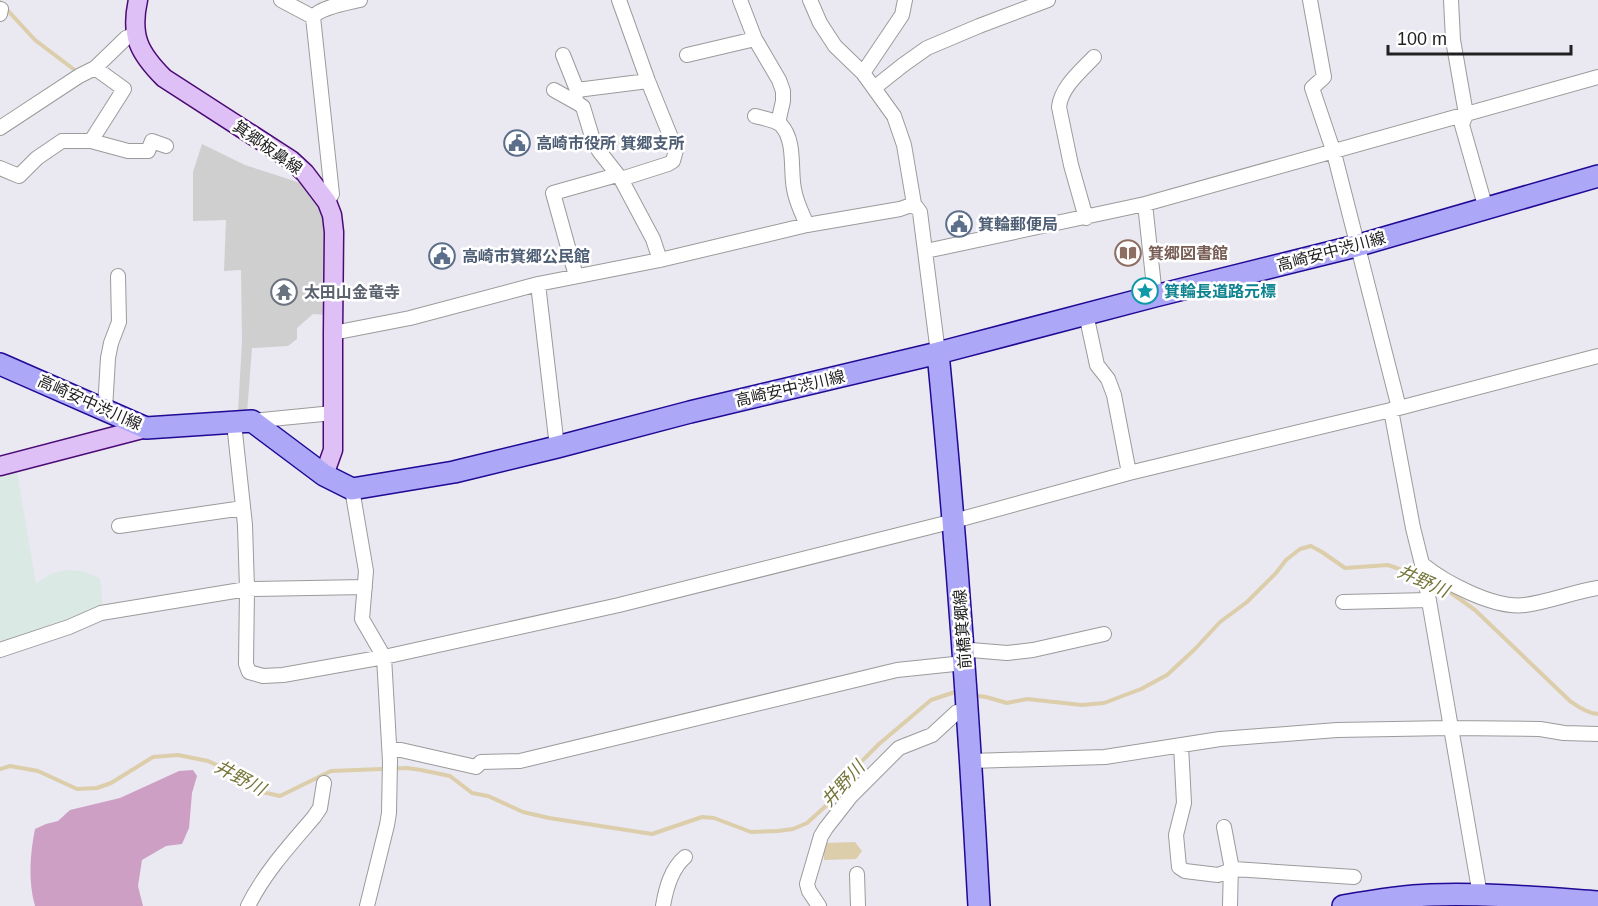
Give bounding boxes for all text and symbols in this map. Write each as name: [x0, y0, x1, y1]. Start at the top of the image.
scale bar: [1388, 18, 1571, 56]
text: 100 m: [1397, 29, 1447, 49]
street label: 箕郷板鼻線: [230, 117, 305, 177]
public building icon: 高崎市役所 箕郷支所: [502, 128, 532, 158]
place label: 高崎市役所 箕郷支所: [536, 135, 684, 152]
public building icon: 箕輪郵便局: [944, 209, 974, 239]
place label: 箕輪郵便局: [978, 215, 1058, 233]
street label: 高崎安中渋川線: [1275, 229, 1387, 274]
library icon: 箕郷図書館: [1113, 238, 1143, 268]
public building icon: 高崎市箕郷公民館: [427, 241, 457, 271]
place label: 箕郷図書館: [1148, 245, 1228, 262]
place label: 高崎市箕郷公民館: [462, 248, 590, 265]
place icon: 箕輪長道路元標: [1130, 276, 1160, 306]
temple icon: 太田山金竜寺: [269, 277, 299, 307]
place label: 箕輪長道路元標: [1164, 282, 1276, 300]
place label: 太田山金竜寺: [304, 284, 400, 301]
street label: 高崎安中渋川線: [734, 368, 847, 409]
street label: 高崎安中渋川線: [35, 372, 144, 433]
water label: 井野川: [1394, 561, 1454, 602]
street label: 前橋箕郷線: [951, 588, 974, 669]
water label: 井野川: [211, 756, 270, 800]
water label: 井野川: [818, 756, 870, 811]

